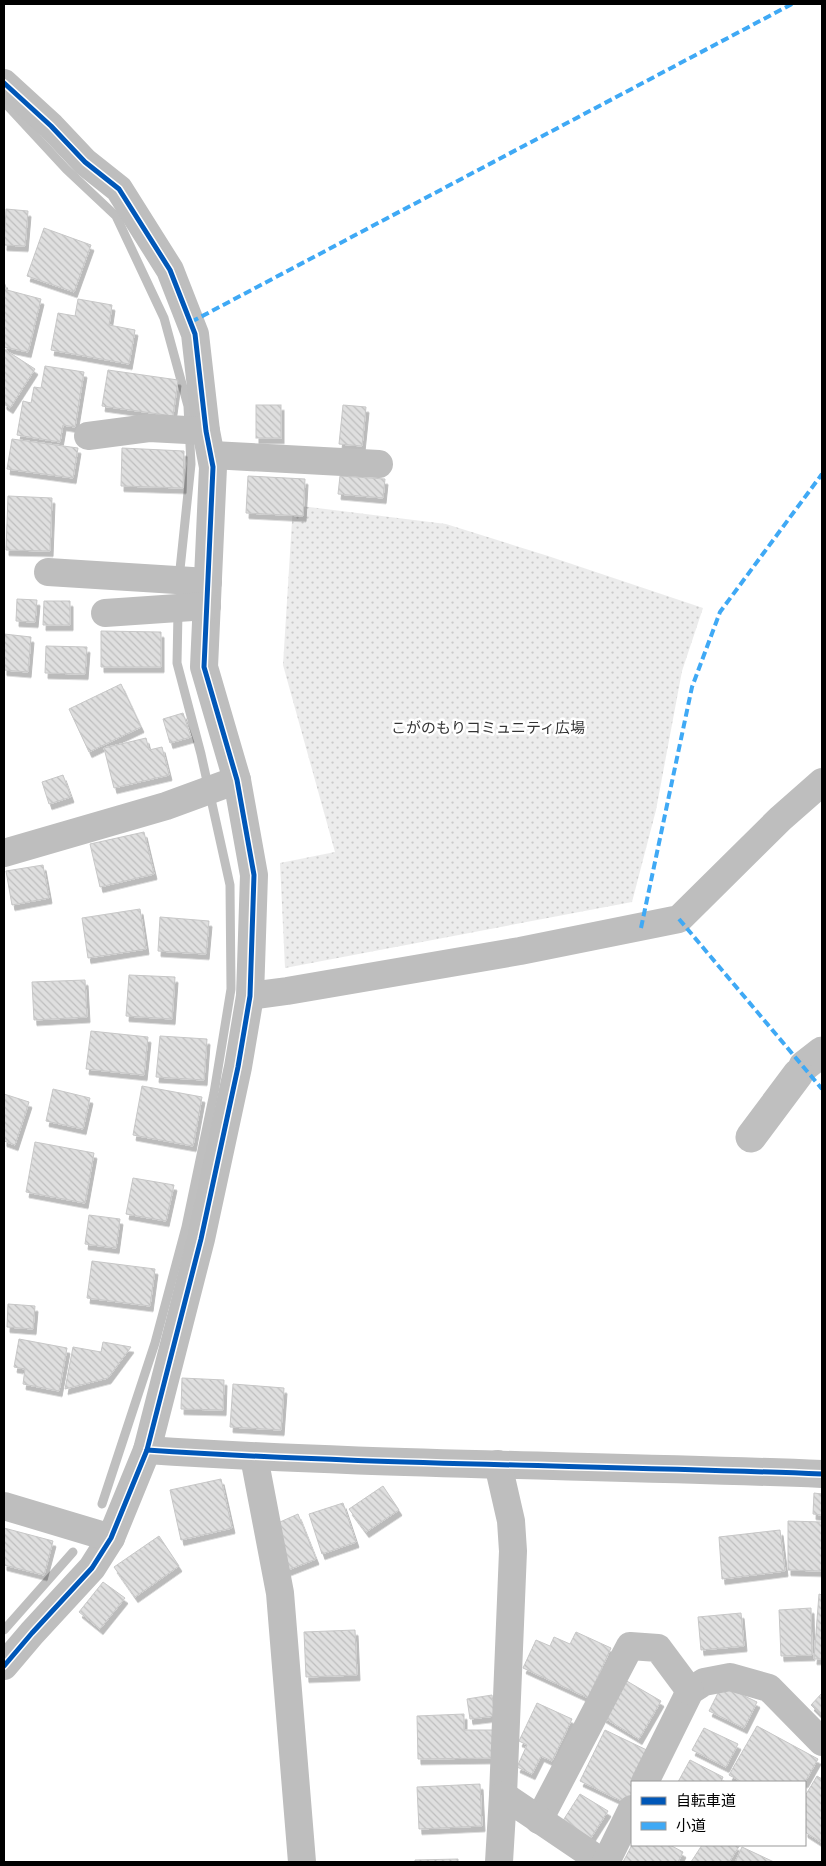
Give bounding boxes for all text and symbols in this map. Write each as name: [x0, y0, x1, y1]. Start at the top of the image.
park label: こがのもりコミュニティ広場: [391, 718, 585, 736]
legend: [631, 1781, 806, 1846]
text: 自転車道: [676, 1791, 736, 1809]
text: 小道: [676, 1816, 706, 1834]

